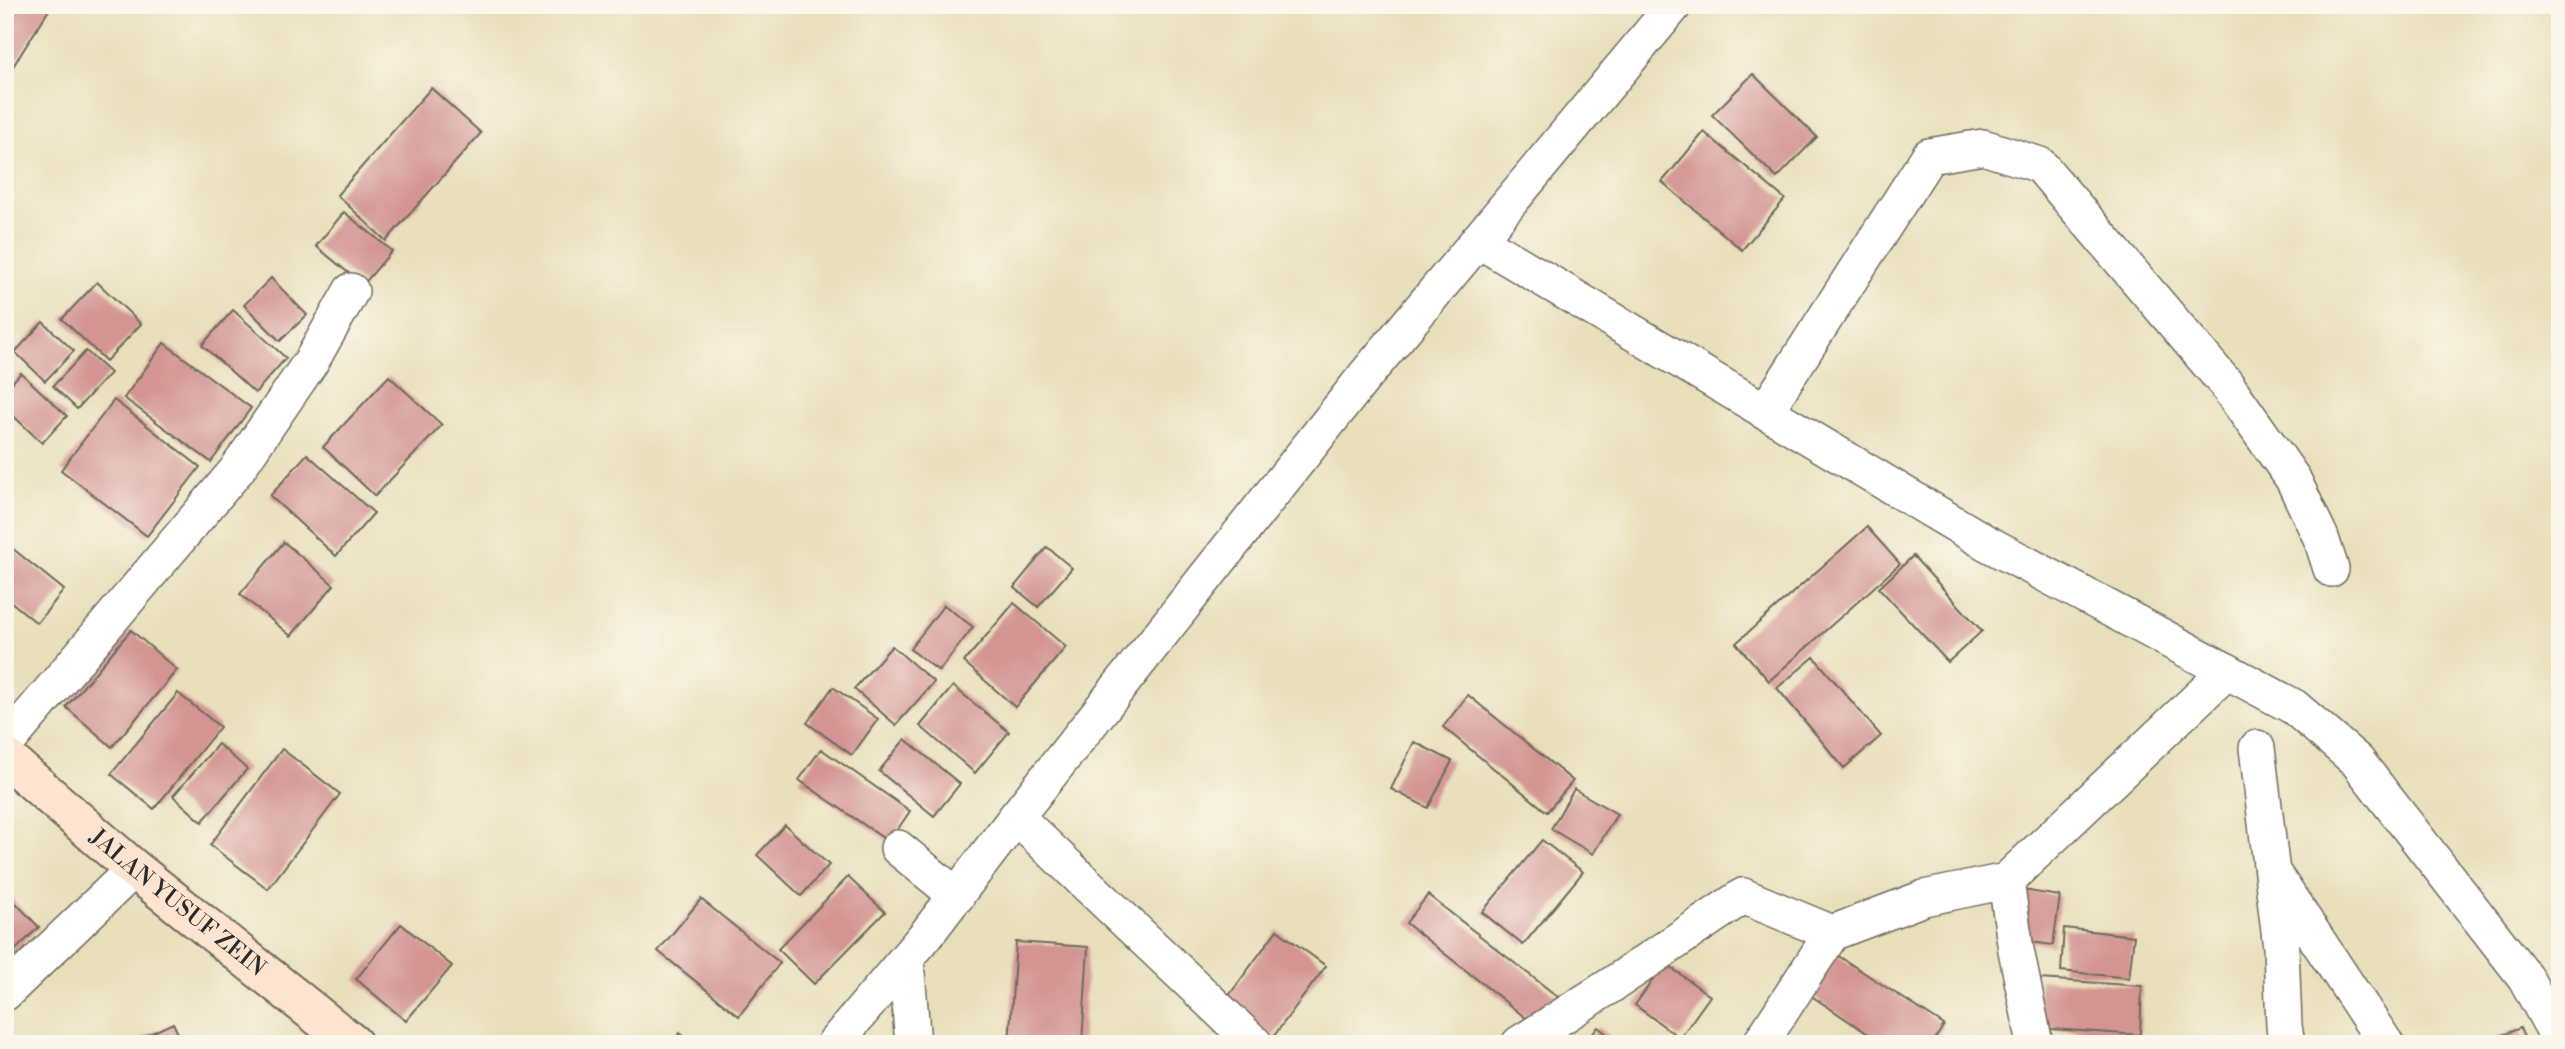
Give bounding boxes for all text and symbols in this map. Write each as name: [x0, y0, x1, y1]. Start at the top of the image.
street label: JALAN YUSUF ZEIN: [83, 823, 271, 982]

